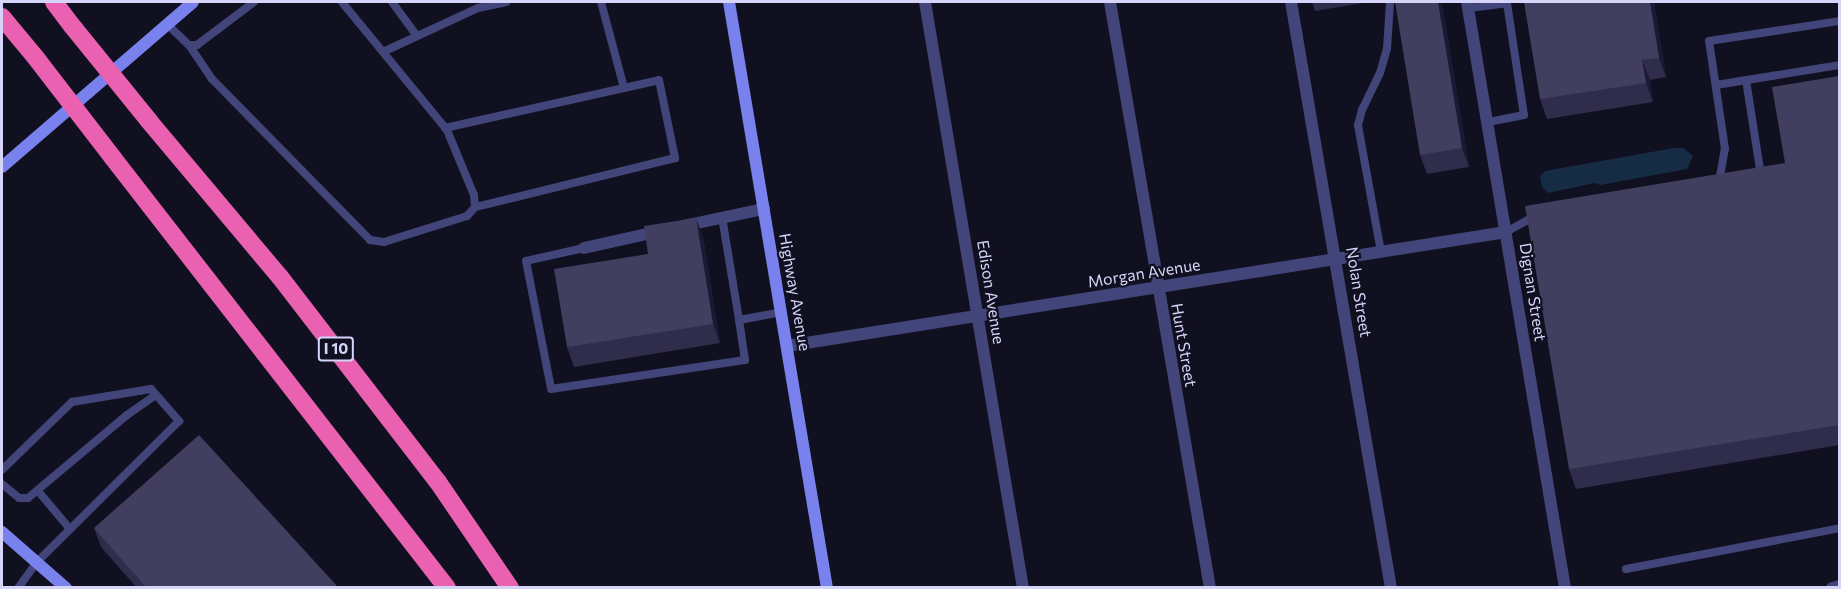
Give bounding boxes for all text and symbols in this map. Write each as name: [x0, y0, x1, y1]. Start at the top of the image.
street label: Highway Avenue: [775, 232, 815, 352]
street label: Edison Avenue: [973, 239, 1009, 345]
street label: Dignan Street: [1516, 241, 1550, 343]
street label: Nolan Street: [1342, 245, 1376, 339]
street label: Morgan Avenue: [1086, 255, 1202, 291]
street label: Hunt Street: [1167, 302, 1201, 388]
road number: I 10: [316, 337, 356, 361]

